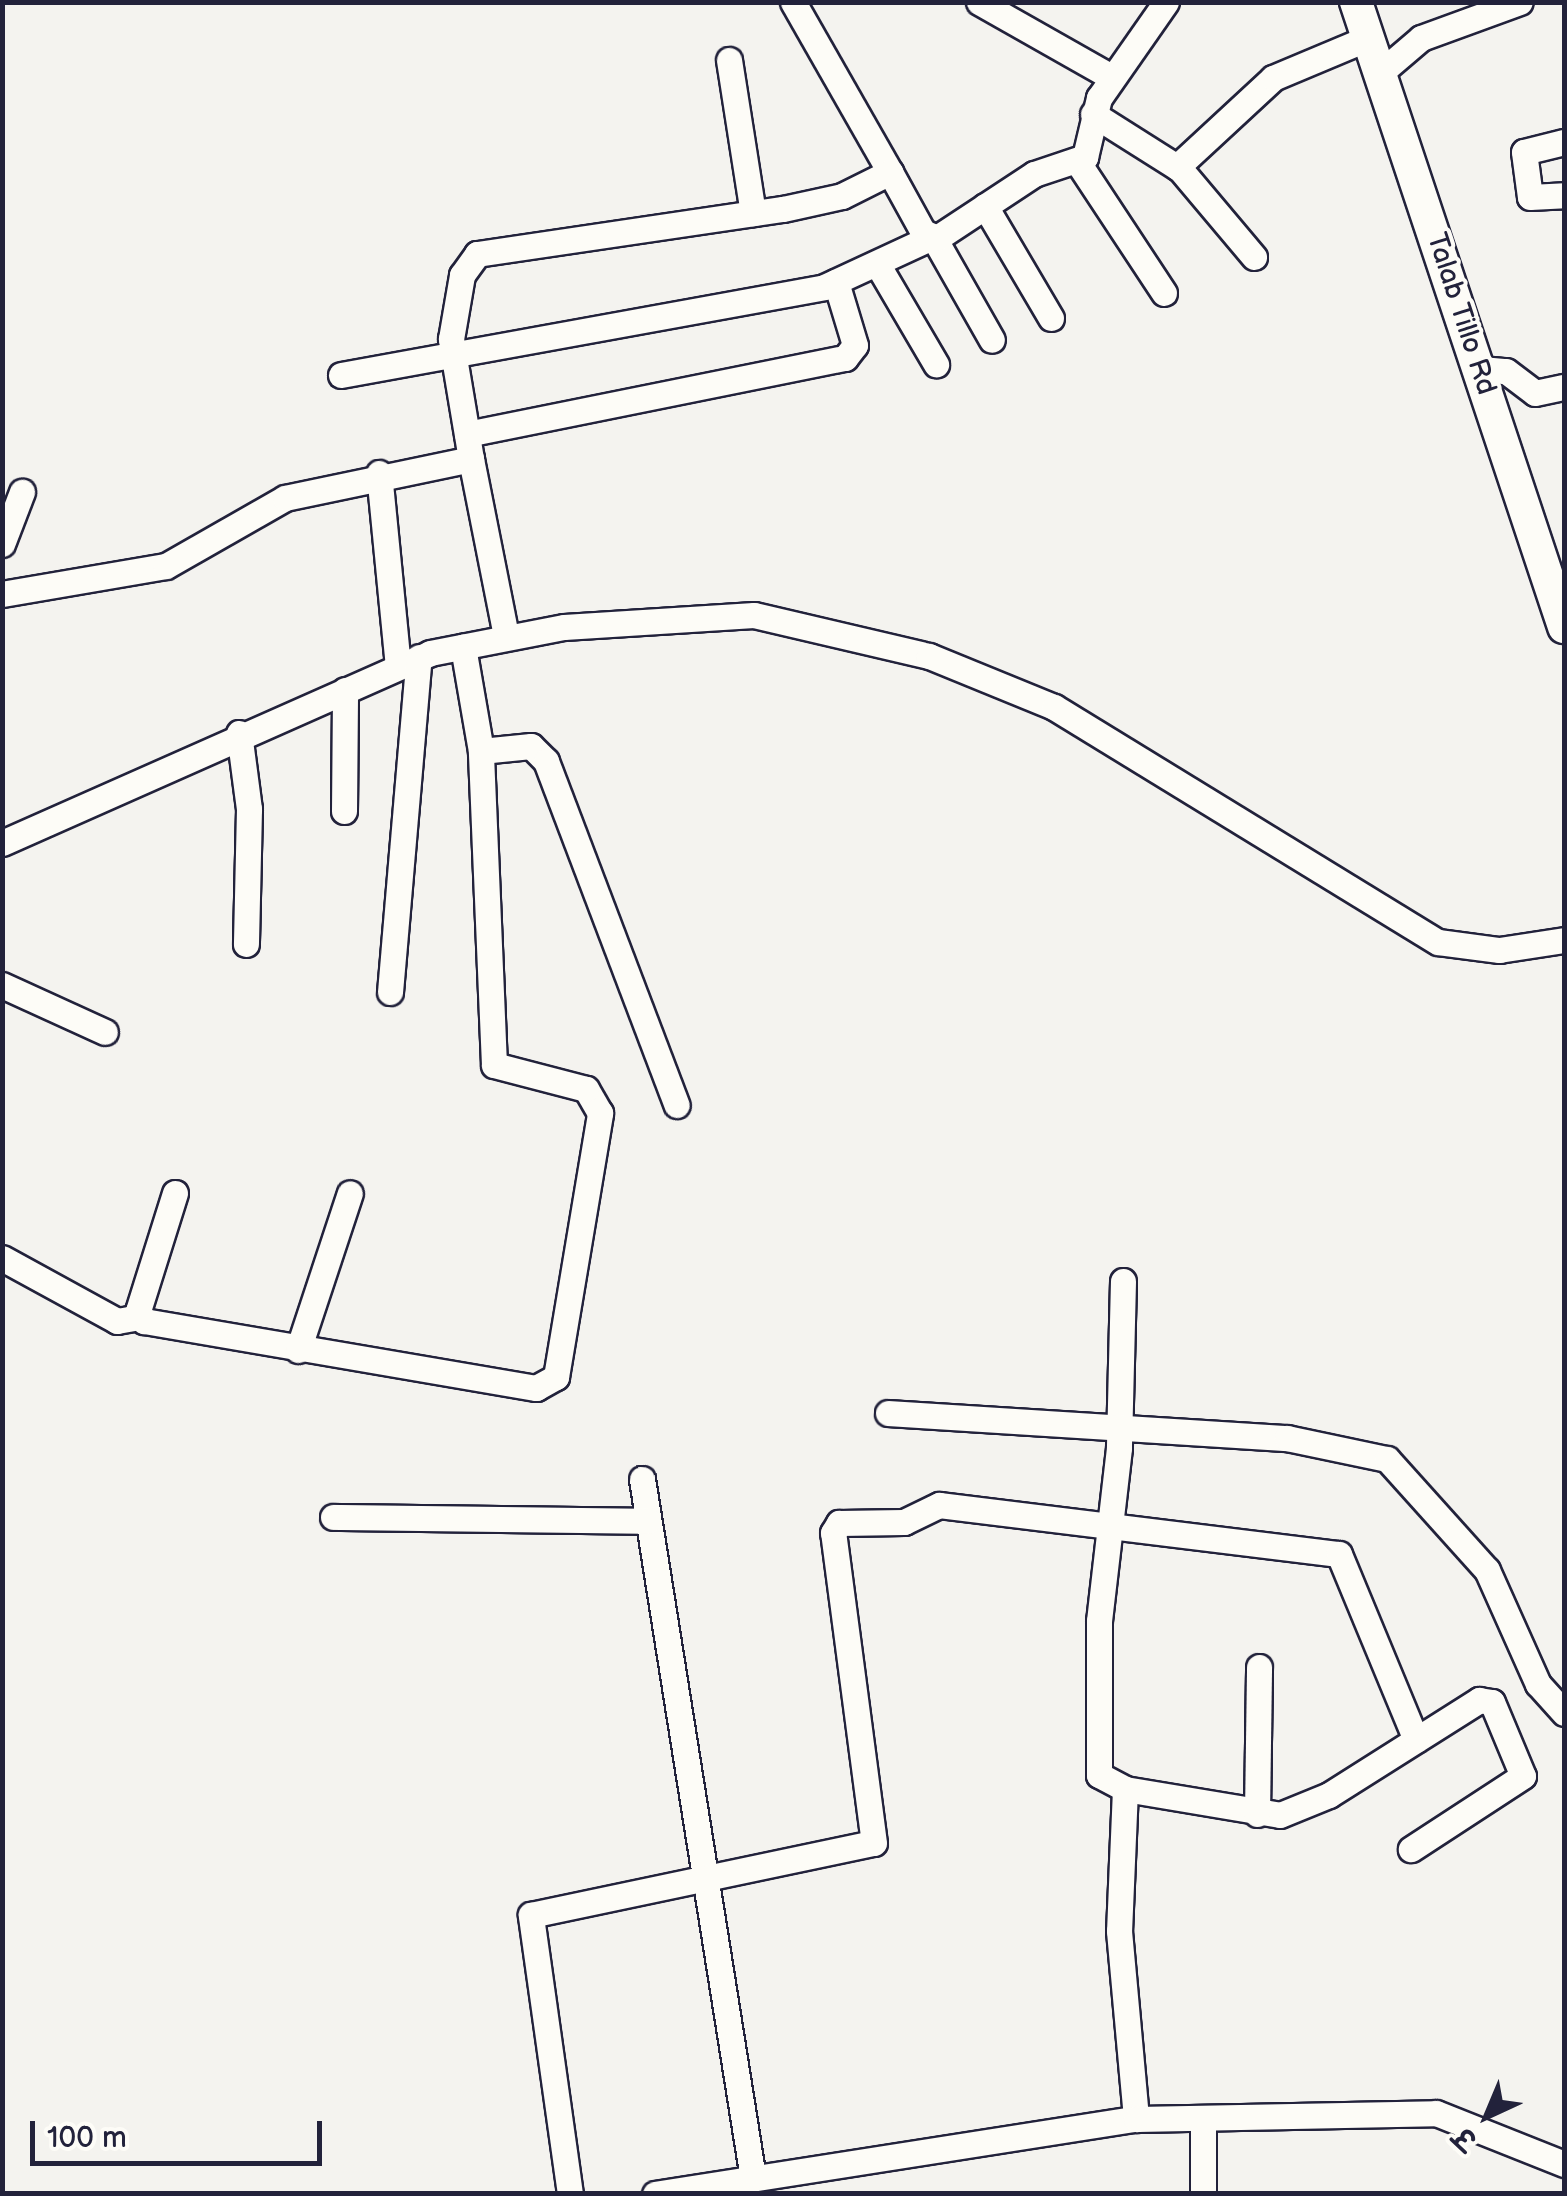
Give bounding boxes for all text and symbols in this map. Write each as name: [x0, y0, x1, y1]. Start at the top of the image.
street label: Talab Tillo Rd: [1419, 228, 1503, 400]
north arrow: [1437, 2066, 1537, 2166]
scale bar: [35, 2101, 328, 2163]
text: 100 m: [47, 2120, 127, 2156]
text: उ: [1448, 2120, 1484, 2156]

